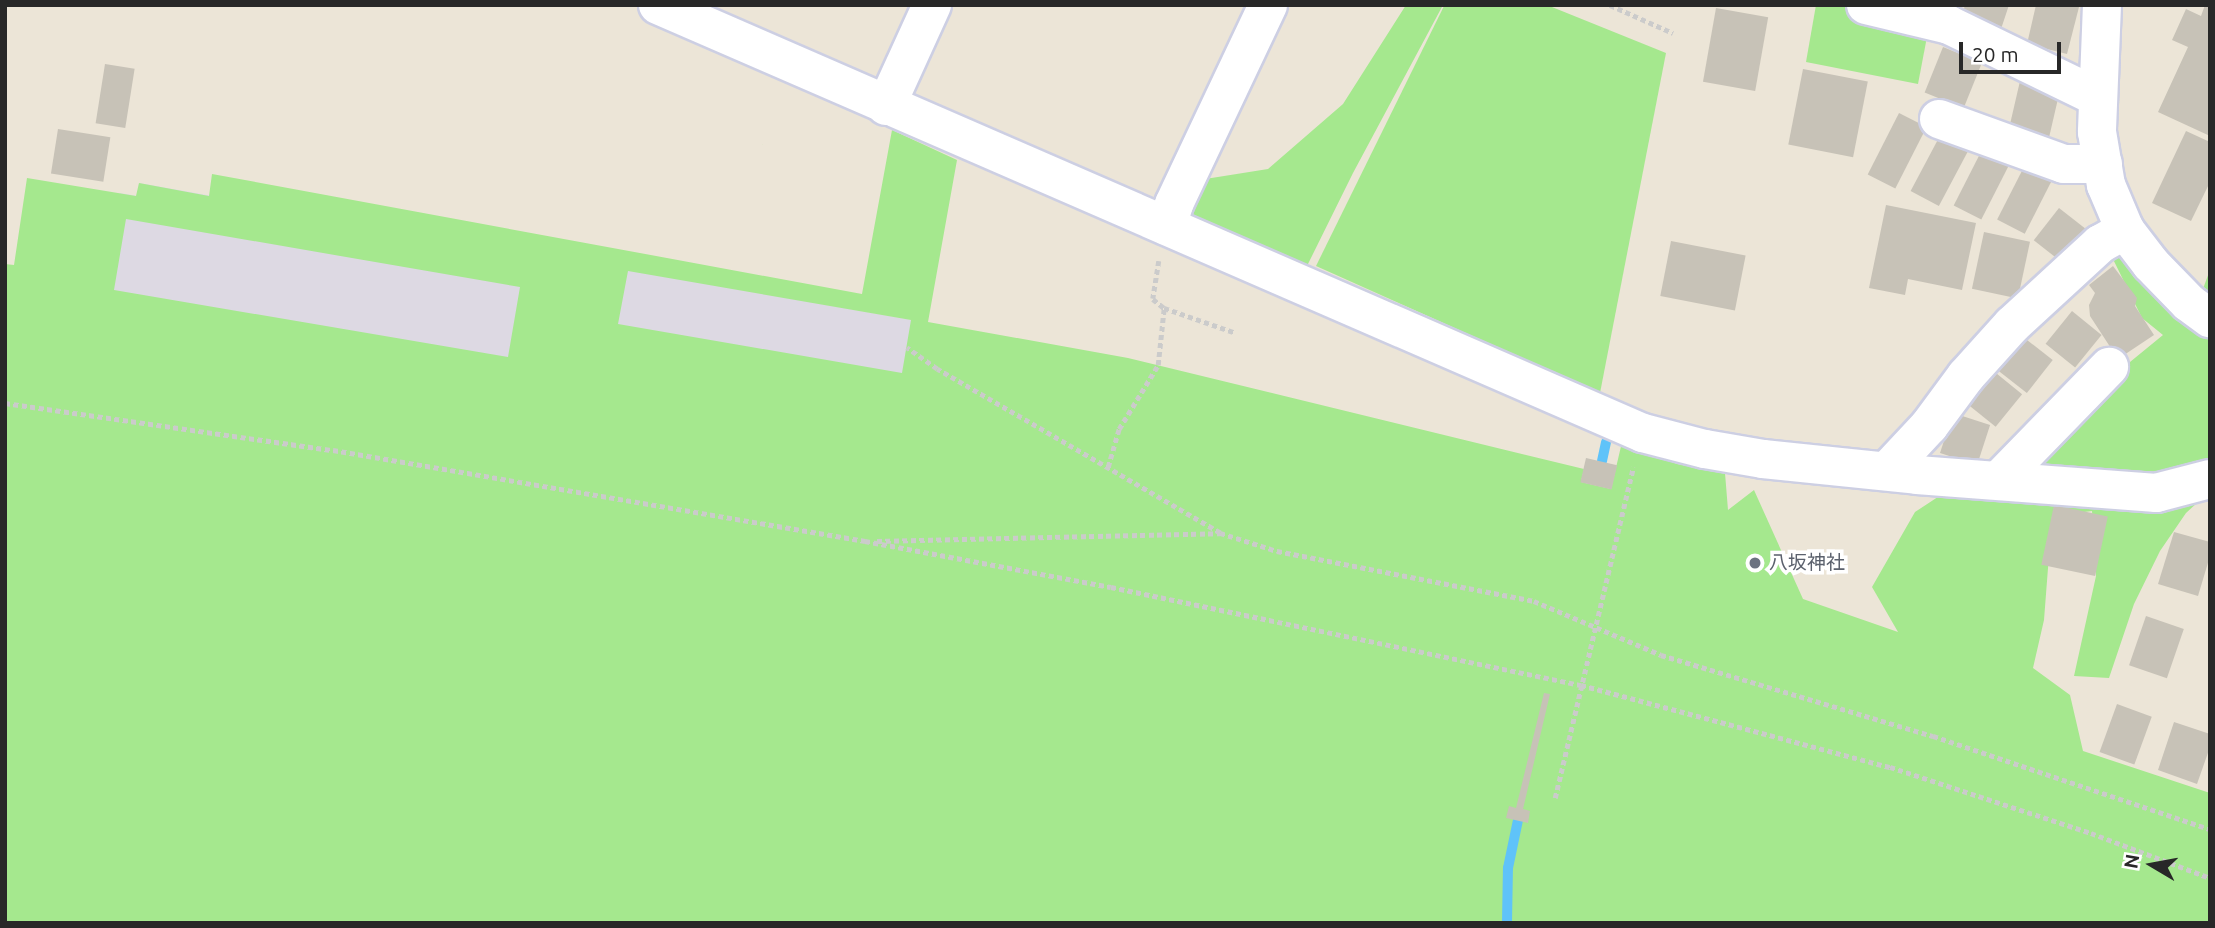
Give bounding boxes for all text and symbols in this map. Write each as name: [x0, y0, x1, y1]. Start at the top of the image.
scale bar: [1963, 28, 2064, 72]
text: 20 m: [1972, 42, 2019, 66]
place label: 八坂神社: [1769, 552, 1845, 574]
marker: 八坂神社: [1747, 555, 1763, 571]
north arrow: [2117, 830, 2187, 900]
text: N: [2119, 852, 2143, 870]

